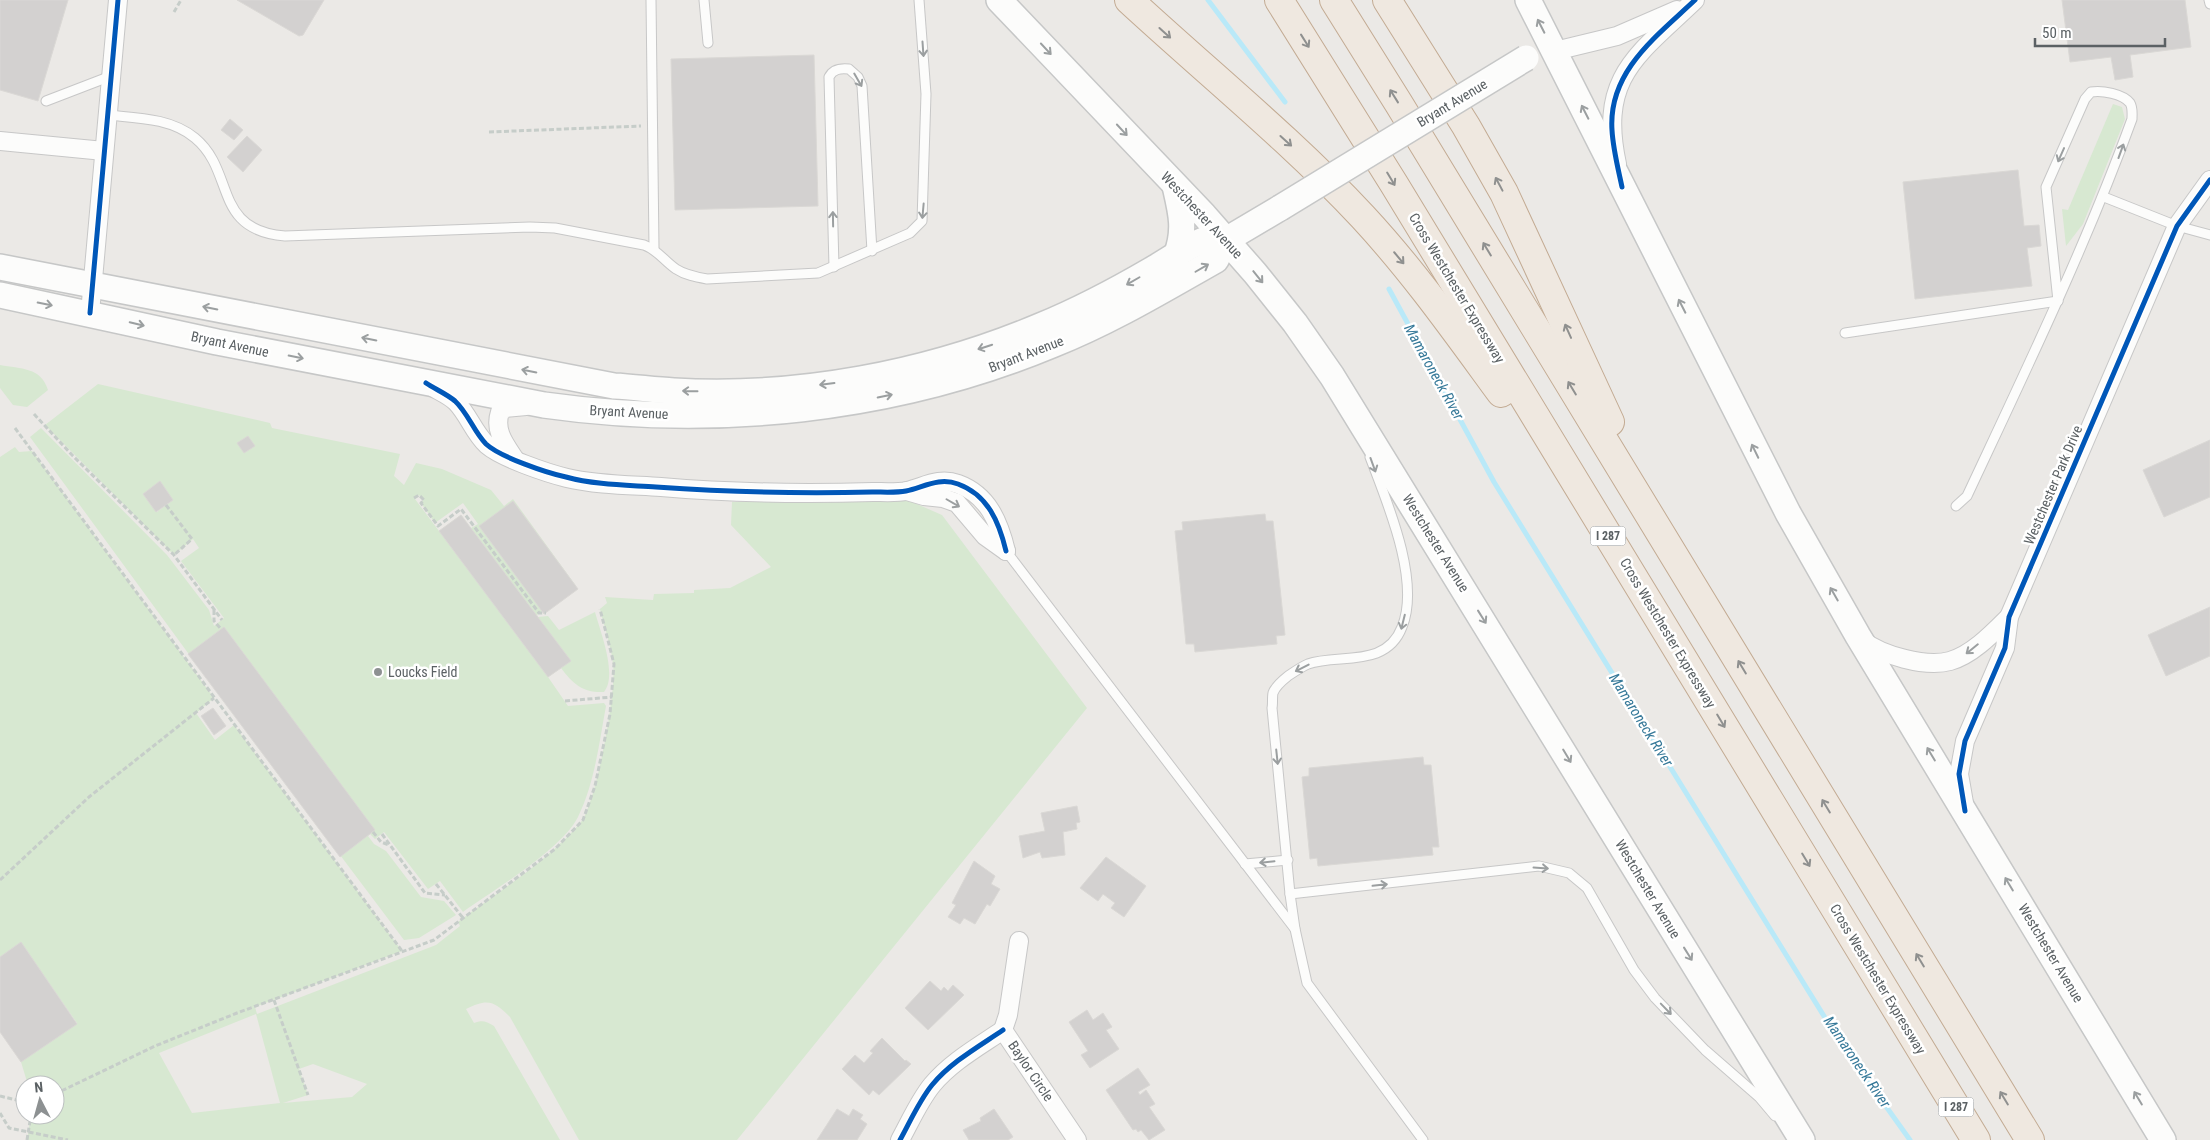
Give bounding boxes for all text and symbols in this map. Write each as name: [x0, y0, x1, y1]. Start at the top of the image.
scale bar: [2035, 15, 2165, 47]
one-way arrow: [1536, 18, 1546, 33]
text: 50 m: [2042, 24, 2072, 42]
one-way arrow: [1158, 27, 1171, 38]
one-way arrow: [1300, 33, 1310, 47]
one-way arrow: [918, 40, 927, 56]
one-way arrow: [1040, 43, 1052, 56]
one-way arrow: [853, 72, 863, 87]
street label: Bryant Avenue: [1414, 76, 1490, 130]
one-way arrow: [1388, 89, 1398, 103]
one-way arrow: [1580, 105, 1589, 120]
one-way arrow: [1116, 124, 1128, 136]
one-way arrow: [1280, 135, 1293, 147]
one-way arrow: [2117, 144, 2126, 159]
one-way arrow: [2055, 147, 2064, 162]
street label: Westchester Avenue: [1158, 169, 1246, 262]
one-way arrow: [1386, 171, 1396, 185]
one-way arrow: [1494, 177, 1503, 192]
one-way arrow: [918, 203, 928, 219]
street label: Cross Westchester Expressway: [1406, 210, 1508, 366]
one-way arrow: [828, 211, 838, 227]
one-way arrow: [1482, 243, 1492, 257]
one-way arrow: [1393, 251, 1404, 264]
one-way arrow: [1195, 263, 1210, 273]
one-way arrow: [1253, 270, 1264, 283]
one-way arrow: [1127, 276, 1141, 286]
one-way arrow: [1677, 299, 1687, 314]
one-way arrow: [36, 300, 52, 309]
one-way arrow: [202, 303, 218, 312]
one-way arrow: [129, 320, 145, 329]
water label: Mamaroneck River: [1400, 321, 1468, 423]
one-way arrow: [1563, 324, 1573, 339]
street label: Bryant Avenue: [190, 328, 271, 360]
street label: Bryant Avenue: [986, 332, 1066, 376]
one-way arrow: [362, 334, 378, 343]
one-way arrow: [977, 342, 993, 352]
one-way arrow: [288, 353, 304, 362]
one-way arrow: [521, 365, 537, 375]
one-way arrow: [819, 379, 835, 389]
one-way arrow: [1566, 382, 1576, 396]
one-way arrow: [682, 386, 698, 396]
one-way arrow: [877, 391, 893, 400]
street label: Bryant Avenue: [589, 402, 669, 422]
street label: Westchester Park Drive: [2021, 423, 2086, 547]
one-way arrow: [1750, 444, 1760, 459]
one-way arrow: [1369, 457, 1378, 472]
street label: Westchester Avenue: [1399, 491, 1473, 595]
one-way arrow: [946, 498, 960, 509]
road number: I 287: [1590, 526, 1626, 546]
street label: Cross Westchester Expressway: [1617, 555, 1719, 711]
one-way arrow: [1828, 587, 1838, 601]
one-way arrow: [1477, 610, 1487, 624]
one-way arrow: [1398, 614, 1407, 630]
one-way arrow: [1965, 644, 1979, 654]
one-way arrow: [1736, 661, 1746, 675]
place label: Loucks Field: [388, 664, 458, 680]
one-way arrow: [1295, 664, 1310, 673]
marker: Loucks Field: [372, 666, 384, 678]
water label: Mamaroneck River: [1605, 670, 1677, 770]
one-way arrow: [1717, 714, 1727, 728]
one-way arrow: [1562, 748, 1572, 762]
one-way arrow: [1926, 748, 1936, 762]
one-way arrow: [1272, 749, 1282, 765]
one-way arrow: [1821, 799, 1831, 813]
street label: Westchester Avenue: [1612, 837, 1684, 942]
one-way arrow: [1801, 852, 1811, 866]
one-way arrow: [1259, 857, 1275, 867]
one-way arrow: [1533, 863, 1549, 872]
one-way arrow: [2004, 878, 2014, 892]
one-way arrow: [1371, 880, 1387, 890]
street label: Cross Westchester Expressway: [1827, 901, 1929, 1057]
street label: Westchester Avenue: [2015, 901, 2087, 1006]
one-way arrow: [1683, 947, 1693, 961]
one-way arrow: [1914, 953, 1924, 967]
one-way arrow: [1660, 1003, 1672, 1016]
water label: Mamaroneck River: [1820, 1013, 1895, 1112]
street label: Baylor Circle: [1005, 1038, 1057, 1105]
north arrow: [15, 1075, 65, 1125]
text: N: [34, 1079, 44, 1095]
one-way arrow: [1999, 1092, 2009, 1106]
one-way arrow: [2133, 1092, 2143, 1106]
road number: I 287: [1938, 1098, 1974, 1116]

